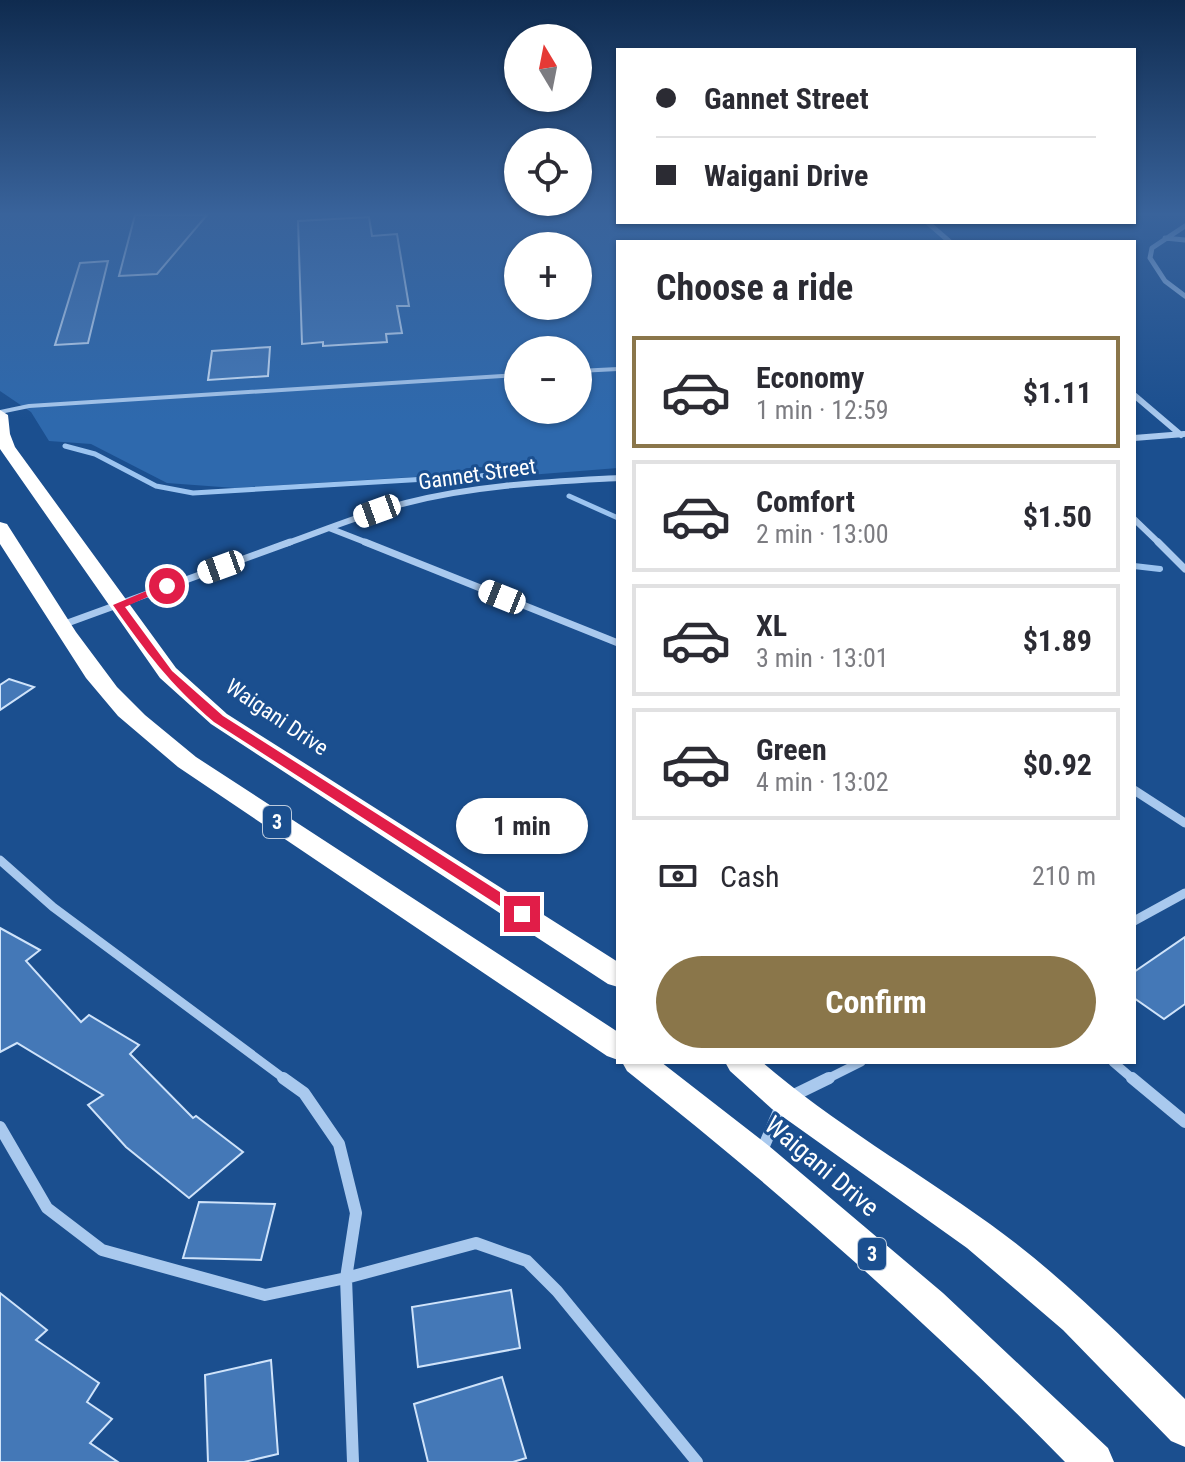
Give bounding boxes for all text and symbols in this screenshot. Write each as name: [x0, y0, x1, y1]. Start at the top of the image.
north arrow: [504, 24, 592, 112]
map controls: [504, 24, 592, 424]
text: Gannet Street: [704, 81, 869, 116]
button: locate: [504, 128, 592, 216]
text: Waigani Drive: [704, 158, 868, 193]
button: +: [504, 232, 592, 320]
text: Choose a ride: [656, 267, 853, 309]
button: −: [504, 336, 592, 424]
icon: car: [660, 356, 732, 428]
text: Economy: [756, 360, 864, 395]
text: $1.11: [1023, 375, 1092, 410]
text: 1 min · 12:59: [756, 395, 889, 425]
street label: Gannet Street: [417, 453, 537, 495]
icon: car: [660, 480, 732, 552]
text: Comfort: [756, 484, 855, 519]
car: [350, 492, 404, 530]
text: $1.50: [1023, 499, 1092, 534]
text: 2 min · 13:00: [756, 519, 889, 549]
car: [194, 548, 248, 586]
route start: [149, 568, 185, 604]
car: [475, 577, 529, 617]
icon: car: [660, 604, 732, 676]
text: XL: [756, 608, 787, 643]
text: $1.89: [1023, 623, 1092, 658]
text: 3 min · 13:01: [756, 643, 889, 673]
street label: Waigani Drive: [221, 674, 333, 760]
icon: car: [660, 728, 732, 800]
text: Green: [756, 732, 827, 767]
text: $0.92: [1023, 747, 1092, 782]
text: 4 min · 13:02: [756, 767, 889, 797]
callout: 1 min: [456, 798, 588, 854]
road number: 3: [263, 806, 291, 838]
text: 1 min: [493, 811, 551, 841]
icon: cash: [656, 854, 700, 898]
text: Cash: [720, 859, 780, 894]
text: 210 m: [1032, 861, 1096, 891]
route end: [504, 896, 540, 932]
button: Confirm: [656, 956, 1096, 1048]
street label: Waigani Drive: [759, 1110, 885, 1222]
road number: 3: [858, 1238, 886, 1270]

